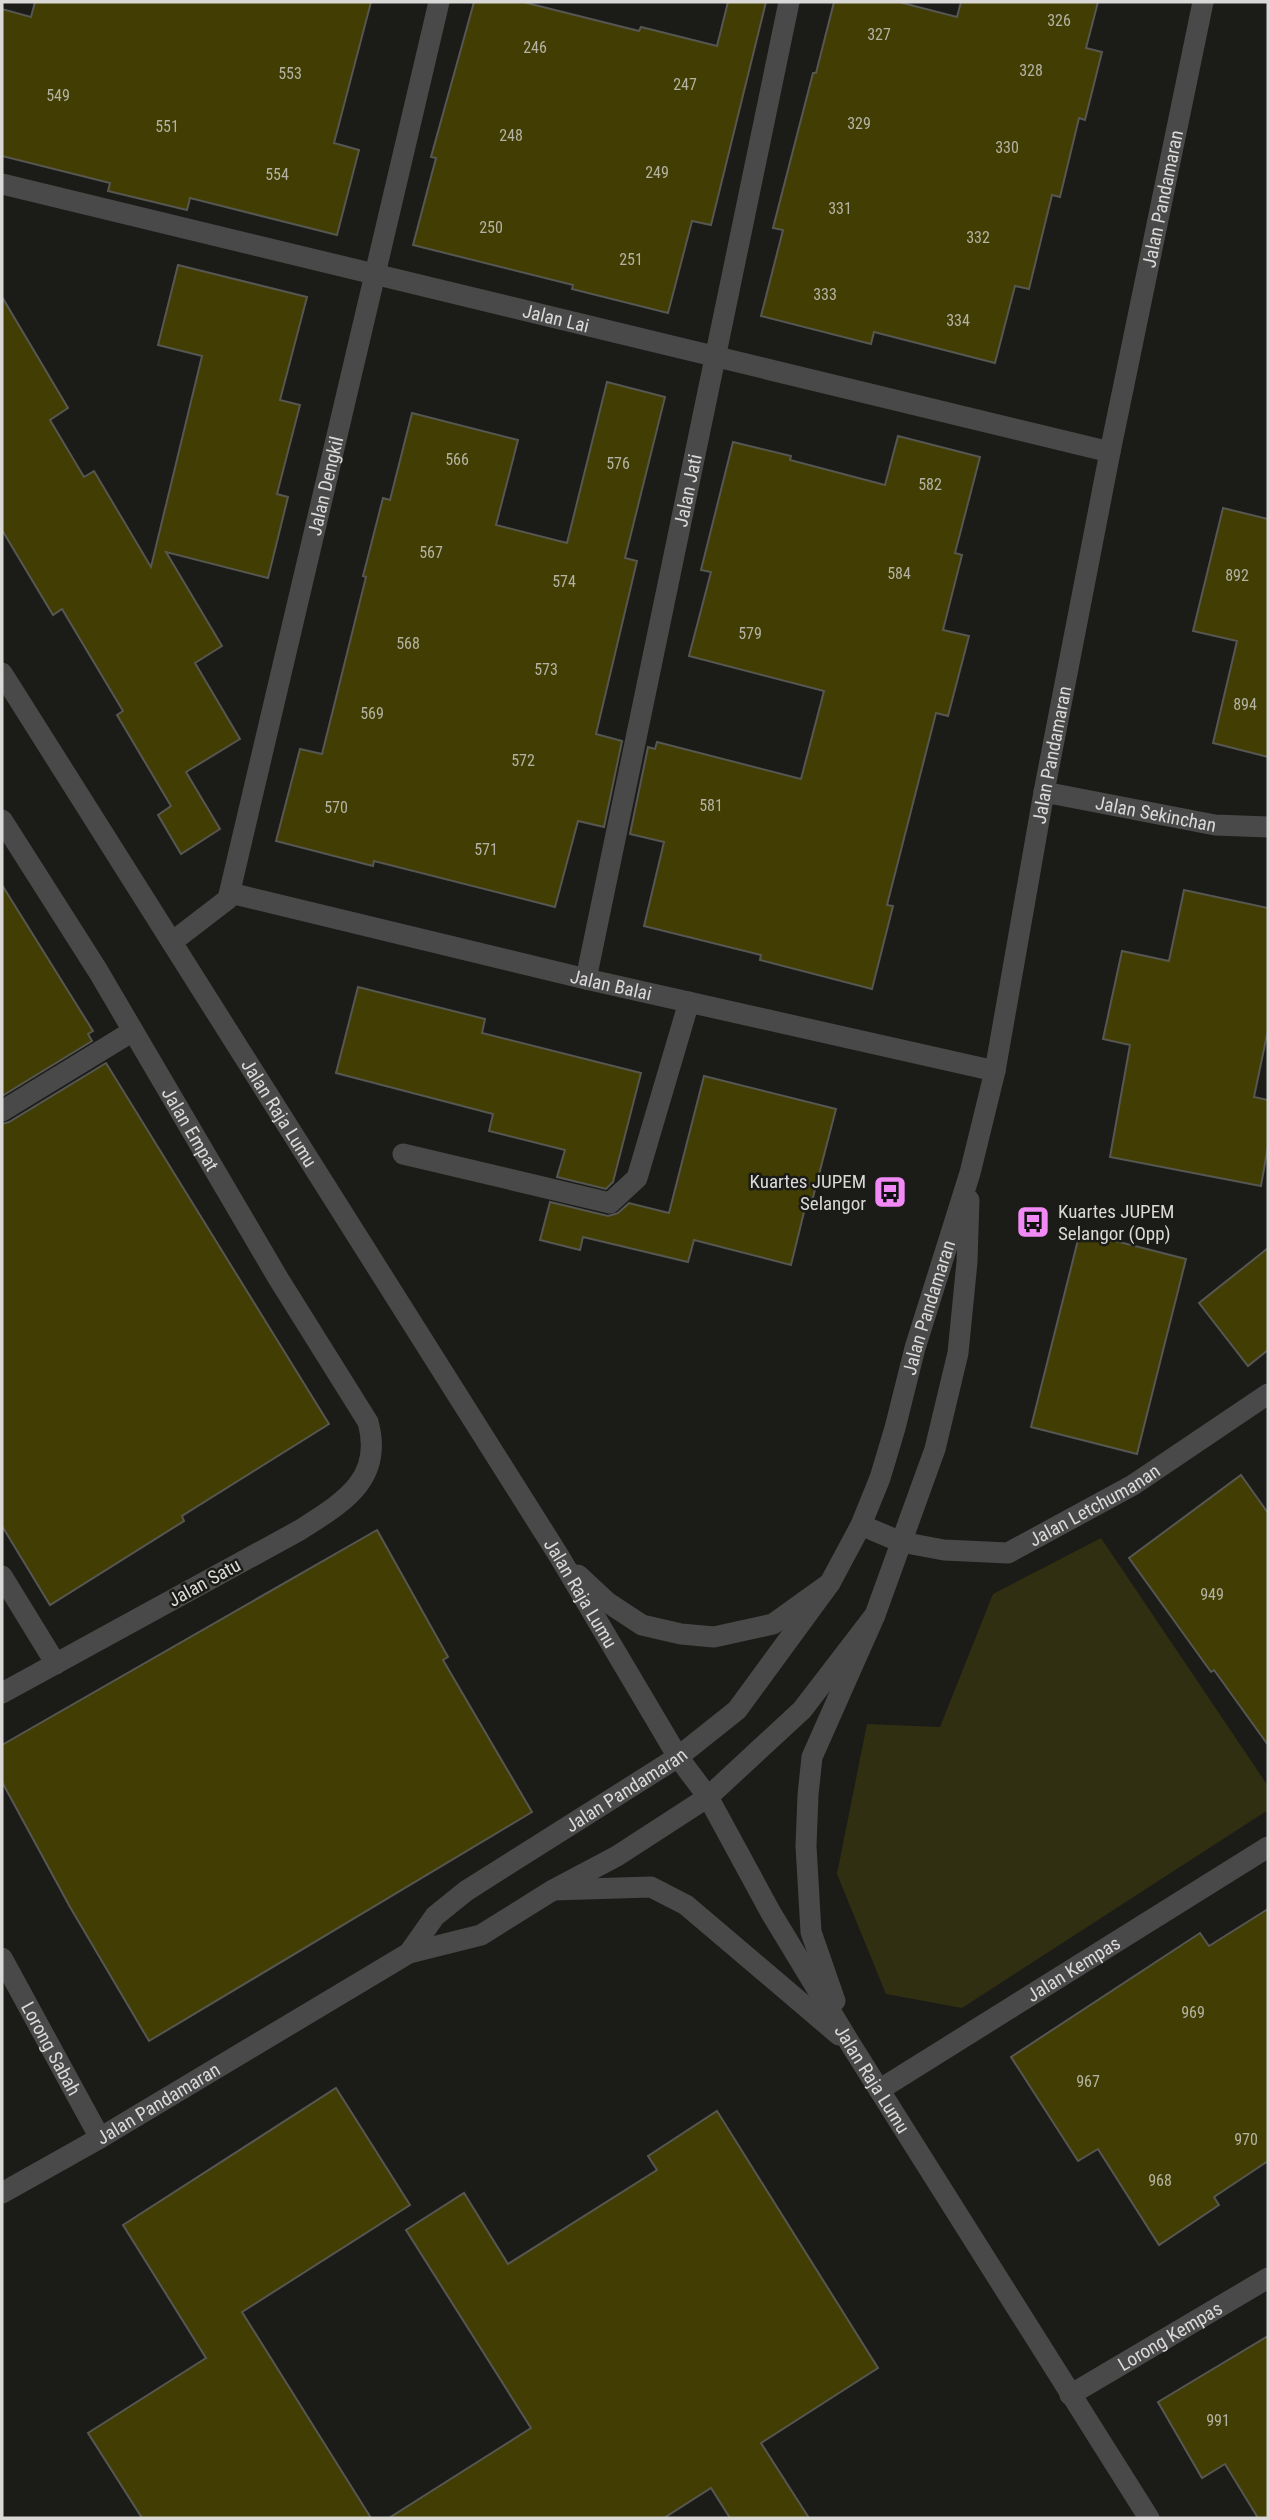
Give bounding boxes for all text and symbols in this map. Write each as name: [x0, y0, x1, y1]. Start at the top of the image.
house number: 326: [1047, 11, 1071, 30]
house number: 327: [867, 25, 891, 44]
house number: 246: [523, 38, 547, 57]
house number: 328: [1019, 61, 1043, 80]
house number: 553: [278, 64, 302, 83]
house number: 247: [673, 75, 697, 94]
house number: 549: [46, 86, 70, 105]
house number: 329: [847, 114, 871, 133]
house number: 551: [155, 117, 179, 136]
house number: 248: [499, 126, 523, 145]
street label: Jalan Pandamaran: [1137, 128, 1188, 270]
house number: 330: [995, 138, 1019, 157]
house number: 249: [645, 163, 669, 182]
house number: 554: [265, 165, 289, 184]
house number: 331: [828, 199, 852, 218]
house number: 250: [479, 218, 503, 237]
house number: 332: [966, 228, 990, 247]
house number: 251: [619, 250, 643, 269]
house number: 333: [813, 285, 837, 304]
street label: Jalan Lai: [520, 299, 592, 338]
house number: 334: [946, 311, 970, 330]
street label: Jalan Dengkil: [303, 434, 348, 538]
house number: 566: [445, 450, 469, 469]
street label: Jalan Jati: [669, 452, 707, 529]
house number: 576: [606, 454, 630, 473]
house number: 582: [918, 475, 942, 494]
house number: 567: [419, 543, 443, 562]
house number: 584: [887, 564, 911, 583]
house number: 892: [1225, 566, 1249, 585]
house number: 574: [552, 572, 576, 591]
house number: 579: [738, 624, 762, 643]
house number: 568: [396, 634, 420, 653]
house number: 573: [534, 660, 558, 679]
street label: Jalan Pandamaran: [1028, 684, 1076, 826]
house number: 894: [1233, 695, 1257, 714]
house number: 569: [360, 704, 384, 723]
house number: 572: [511, 751, 535, 770]
street label: Jalan Sekinchan: [1093, 791, 1218, 837]
house number: 581: [699, 796, 723, 815]
house number: 570: [324, 798, 348, 817]
house number: 571: [474, 840, 498, 859]
street label: Jalan Balai: [568, 965, 654, 1005]
street label: Jalan Raja Lumu: [236, 1055, 322, 1171]
street label: Jalan Empat: [157, 1083, 224, 1175]
place label: Kuartes JUPEM Selangor: [750, 1170, 866, 1215]
bus stop icon: Kuartes JUPEM Selangor: [871, 1173, 909, 1211]
place label: Kuartes JUPEM Selangor (Opp): [1058, 1200, 1174, 1245]
bus stop icon: Kuartes JUPEM Selangor (Opp): [1014, 1203, 1052, 1241]
street label: Jalan Pandamaran: [898, 1237, 960, 1377]
street label: Jalan Letchumanan: [1025, 1459, 1165, 1551]
street label: Jalan Raja Lumu: [539, 1534, 622, 1652]
street label: Jalan Satu: [164, 1553, 244, 1612]
house number: 949: [1200, 1585, 1224, 1604]
street label: Jalan Pandamaran: [561, 1743, 692, 1837]
street label: Jalan Kempas: [1023, 1931, 1124, 2007]
street label: Lorong Sabah: [16, 1998, 86, 2100]
house number: 969: [1181, 2003, 1205, 2022]
street label: Jalan Raja Lumu: [829, 2021, 915, 2138]
street label: Jalan Pandamaran: [92, 2058, 224, 2149]
house number: 967: [1076, 2072, 1100, 2091]
house number: 970: [1234, 2130, 1258, 2149]
house number: 968: [1148, 2171, 1172, 2190]
street label: Lorong Kempas: [1114, 2297, 1226, 2376]
house number: 991: [1206, 2411, 1230, 2430]

